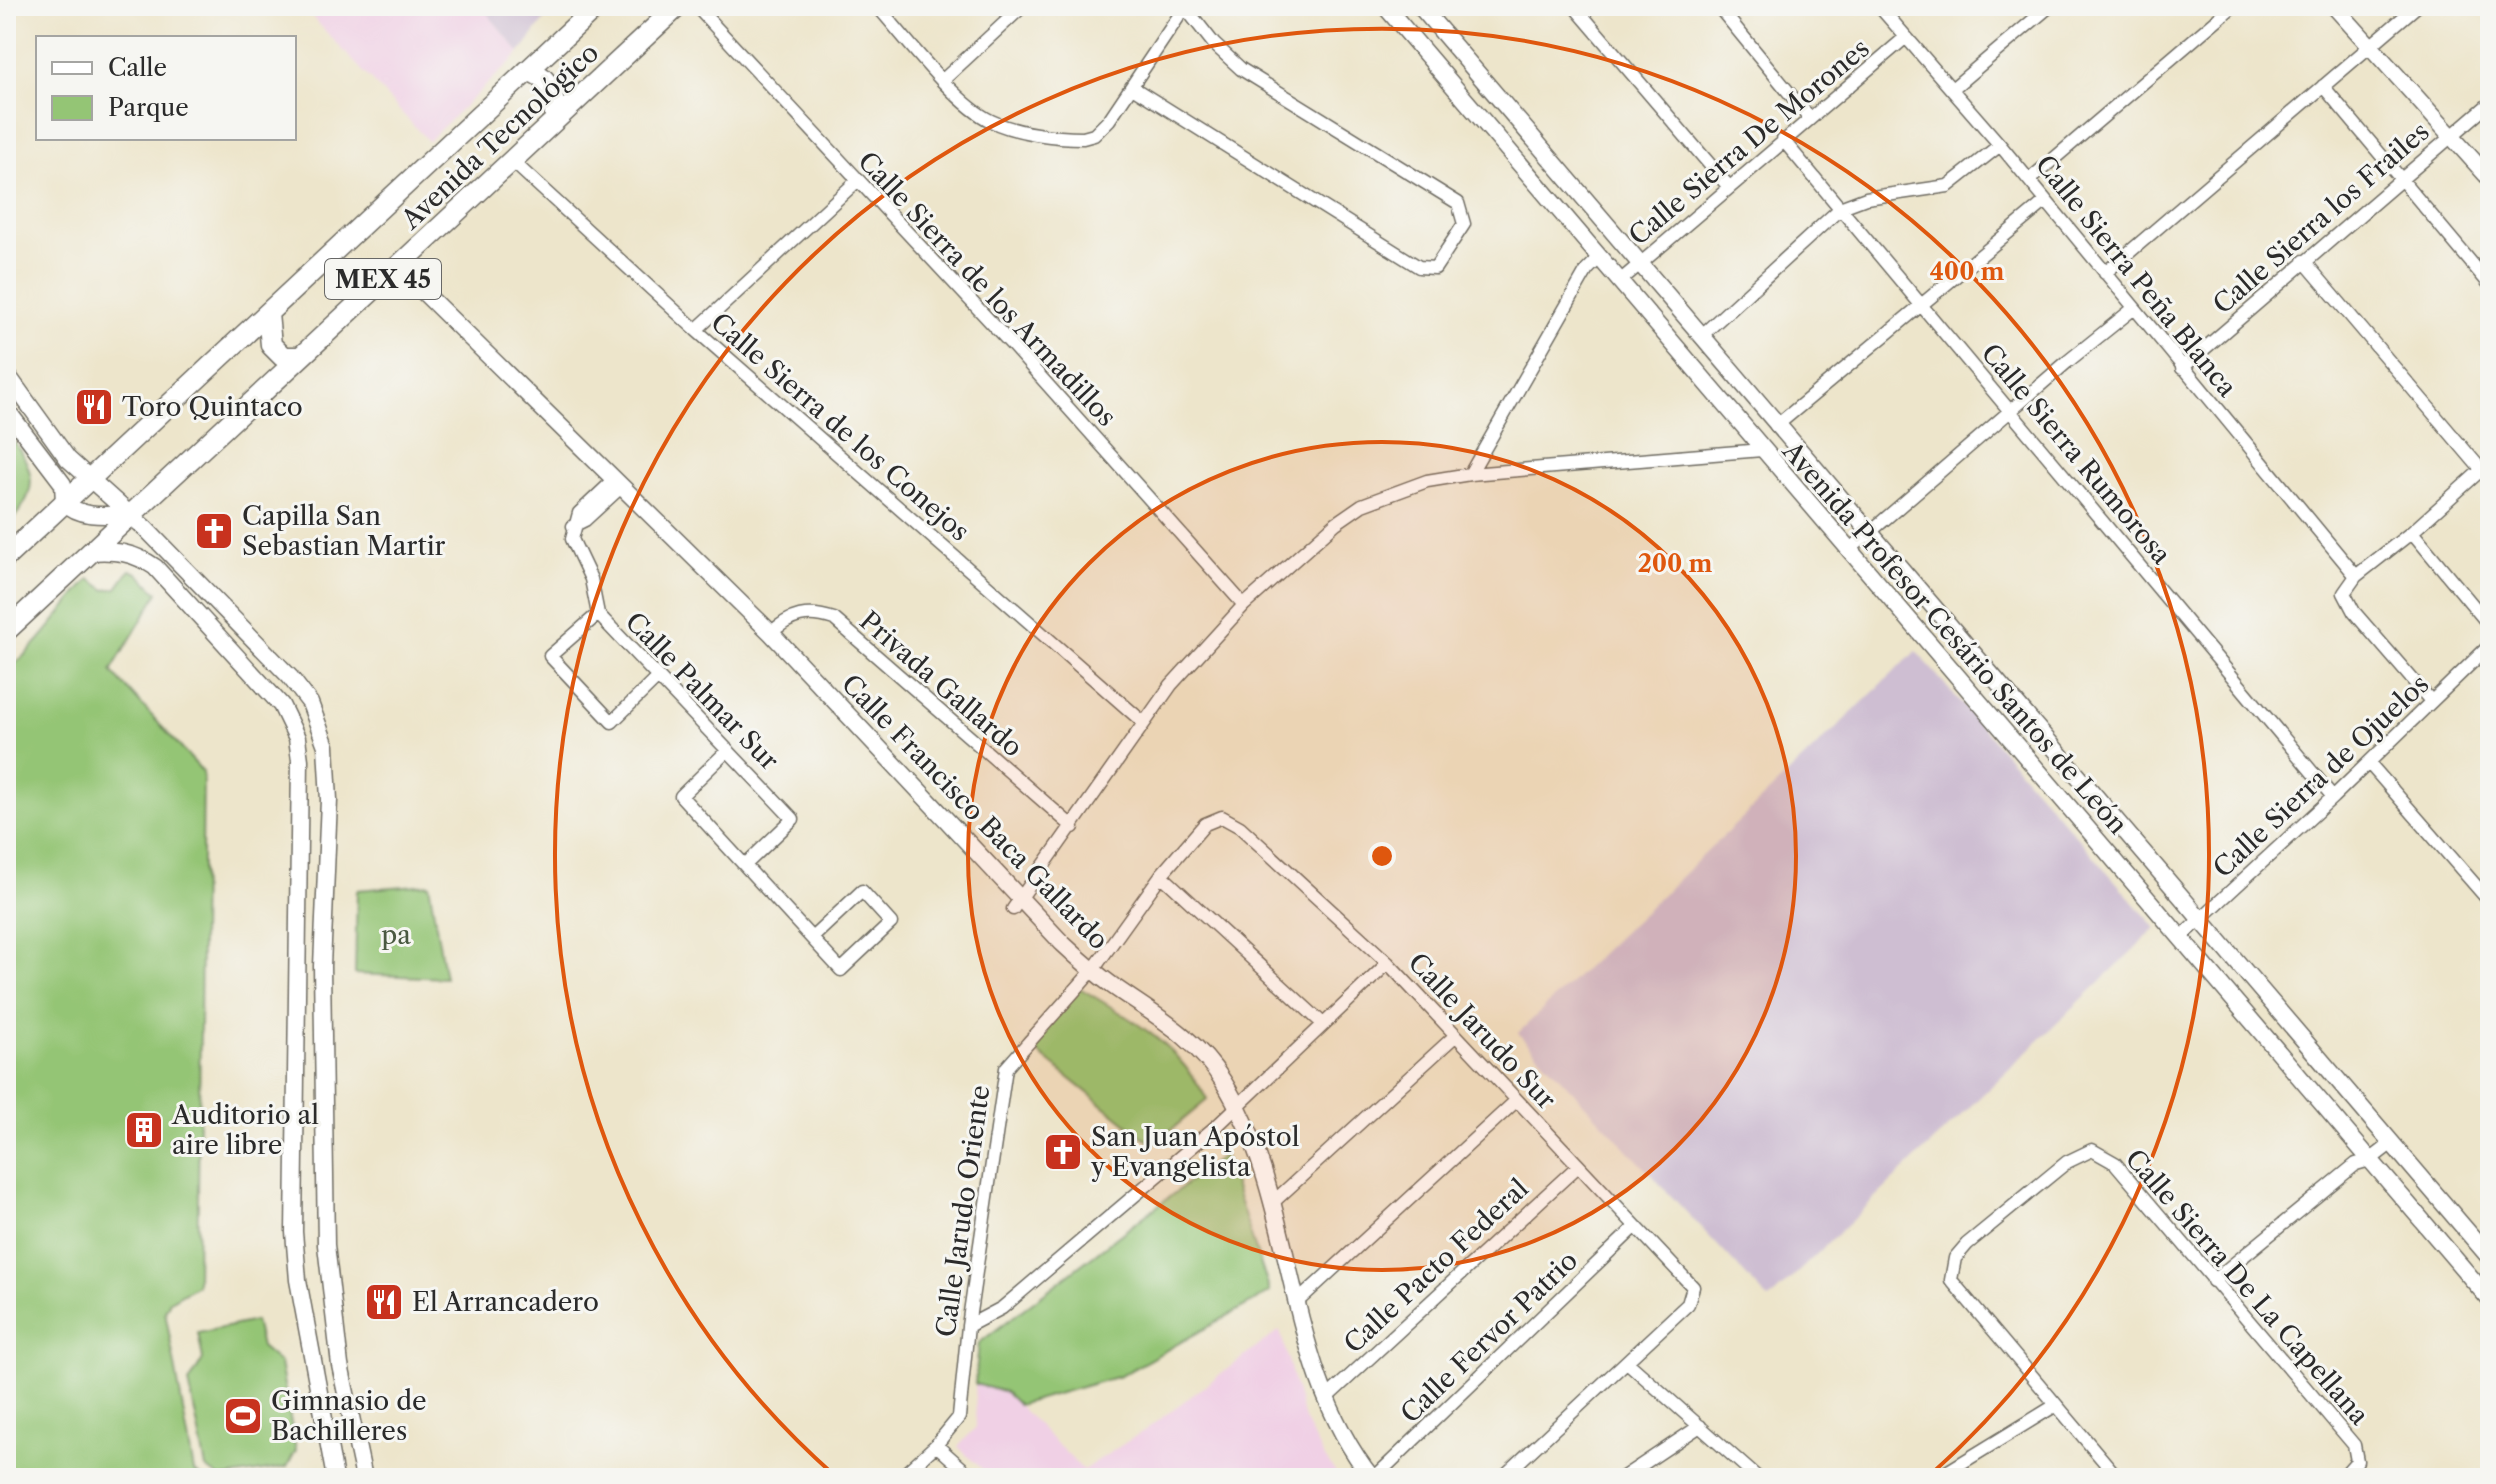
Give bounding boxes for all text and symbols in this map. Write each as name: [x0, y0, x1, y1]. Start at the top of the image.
street label: Calle Sierra De Morones: [1622, 32, 1876, 252]
legend: [36, 36, 296, 140]
street label: Avenida Tecnológico: [394, 36, 605, 236]
text: Calle: [108, 53, 167, 82]
text: Parque: [108, 93, 189, 122]
street label: Calle Sierra los Frailes: [2206, 116, 2436, 320]
street label: Calle Sierra de los Armadillos: [851, 145, 1123, 433]
street label: Calle Sierra Peña Blanca: [2029, 149, 2243, 403]
text: 400 m: [1930, 257, 2004, 286]
road number: MEX 45: [325, 259, 441, 299]
street label: Calle Sierra de los Conejos: [704, 306, 976, 548]
street label: Calle Sierra Rumorosa: [1975, 337, 2178, 571]
restaurant icon: Toro Quintaco: [73, 386, 115, 428]
place label: Toro Quintaco: [122, 391, 303, 423]
street label: Avenida Profesor Cesário Santos de León: [1775, 435, 2134, 841]
place label: Capilla San Sebastian Martir: [242, 500, 446, 562]
church icon: Capilla San Sebastian Martir: [193, 510, 235, 552]
text: 200 m: [1638, 549, 1712, 578]
street label: Privada Gallardo: [853, 605, 1029, 763]
street label: Calle Palmar Sur: [619, 606, 785, 777]
street label: Calle Francisco Baca Gallardo: [835, 668, 1115, 956]
street label: Calle Sierra de Ojuelos: [2207, 668, 2435, 884]
centre of rings: [1368, 842, 1396, 870]
park label: pa: [381, 919, 411, 951]
street label: Calle Jarudo Sur: [1402, 946, 1562, 1116]
street label: Calle Jarudo Oriente: [929, 1083, 997, 1339]
place label: Auditorio al aire libre: [171, 1099, 319, 1161]
building icon: Auditorio al aire libre: [123, 1109, 165, 1151]
place label: San Juan Apóstol y Evangelista: [1090, 1121, 1300, 1183]
church icon: San Juan Apóstol y Evangelista: [1042, 1131, 1084, 1173]
street label: Calle Sierra De La Capellana: [2119, 1143, 2375, 1431]
street label: Calle Pacto Federal: [1337, 1172, 1535, 1360]
street label: Calle Fervor Patrio: [1394, 1244, 1584, 1430]
restaurant icon: El Arrancadero: [363, 1281, 405, 1323]
place label: El Arrancadero: [412, 1286, 599, 1318]
place label: Gimnasio de Bachilleres: [271, 1385, 427, 1447]
sports icon: Gimnasio de Bachilleres: [222, 1395, 264, 1437]

